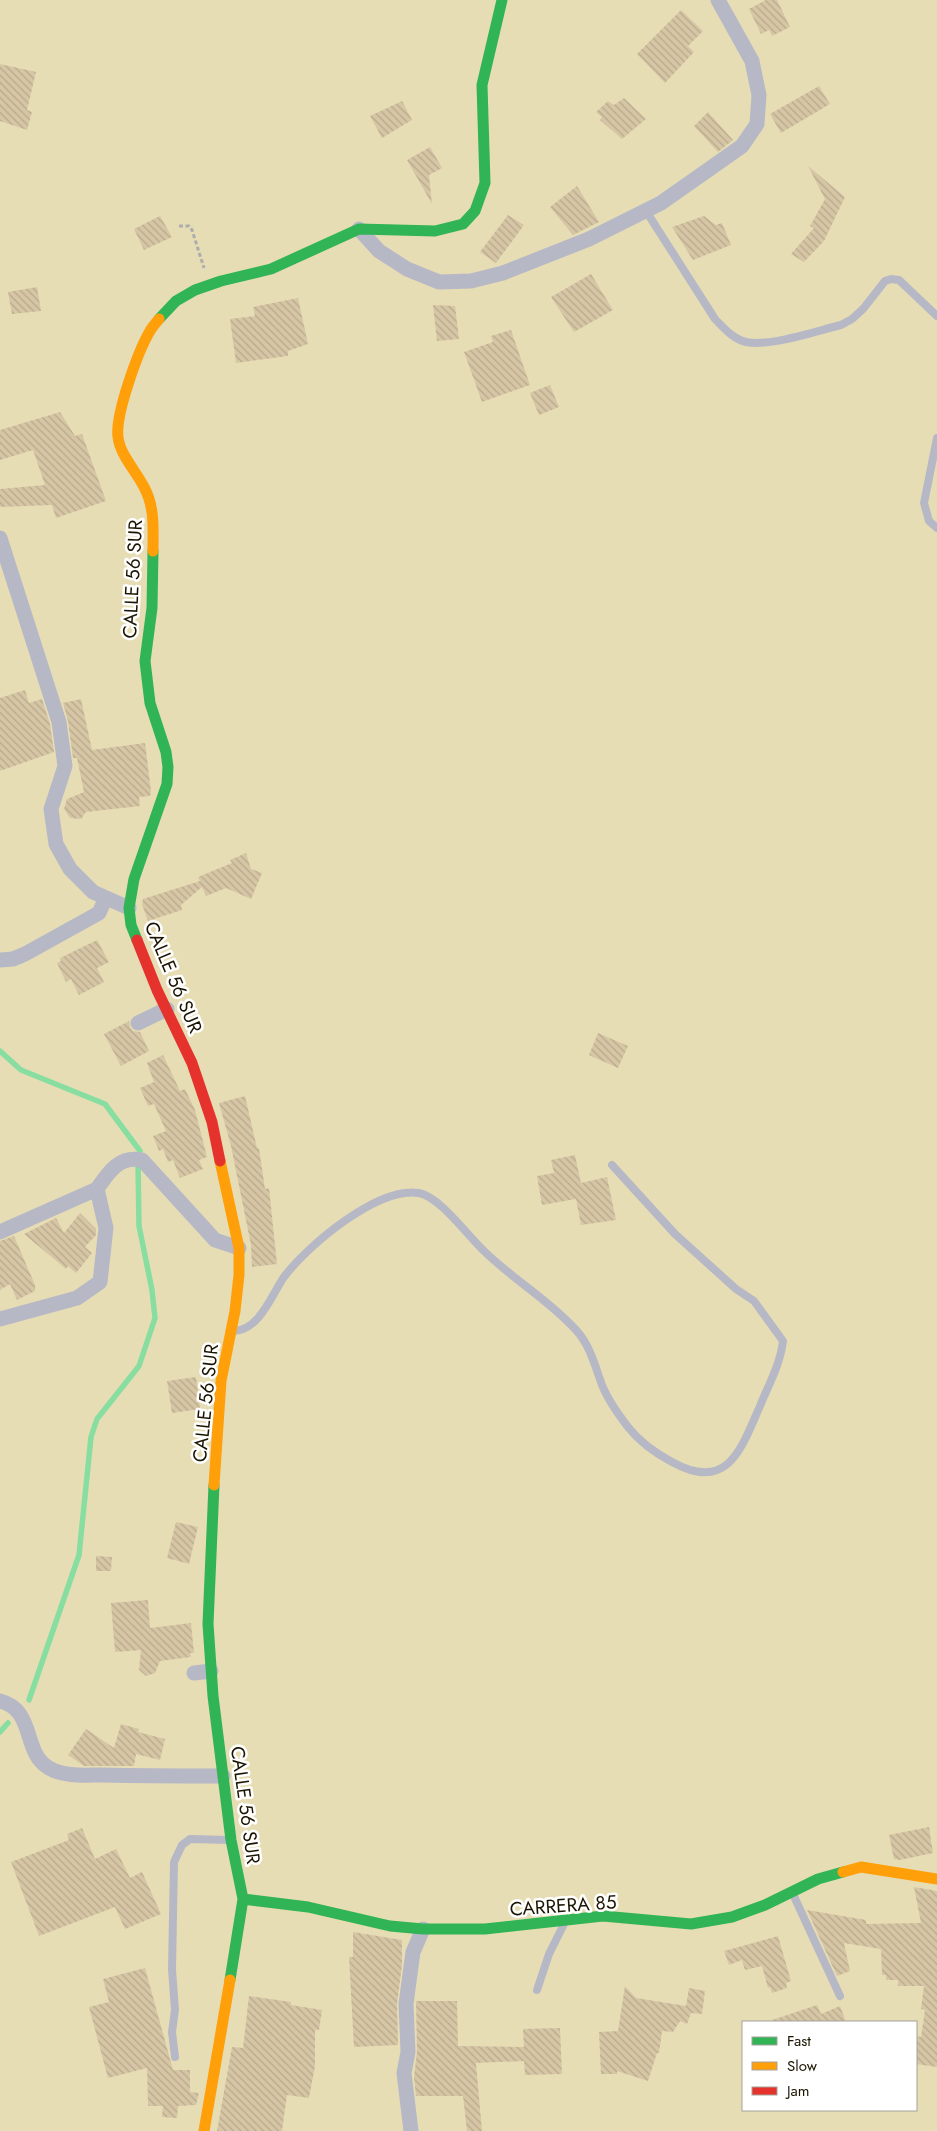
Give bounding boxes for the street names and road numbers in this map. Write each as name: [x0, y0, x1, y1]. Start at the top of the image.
street label: CALLE 56 SUR: [116, 519, 149, 639]
street label: CALLE 56 SUR: [138, 917, 209, 1037]
street label: CALLE 56 SUR: [186, 1342, 225, 1464]
street label: CALLE 56 SUR: [224, 1744, 267, 1866]
street label: CARRERA 85: [509, 1888, 617, 1923]

